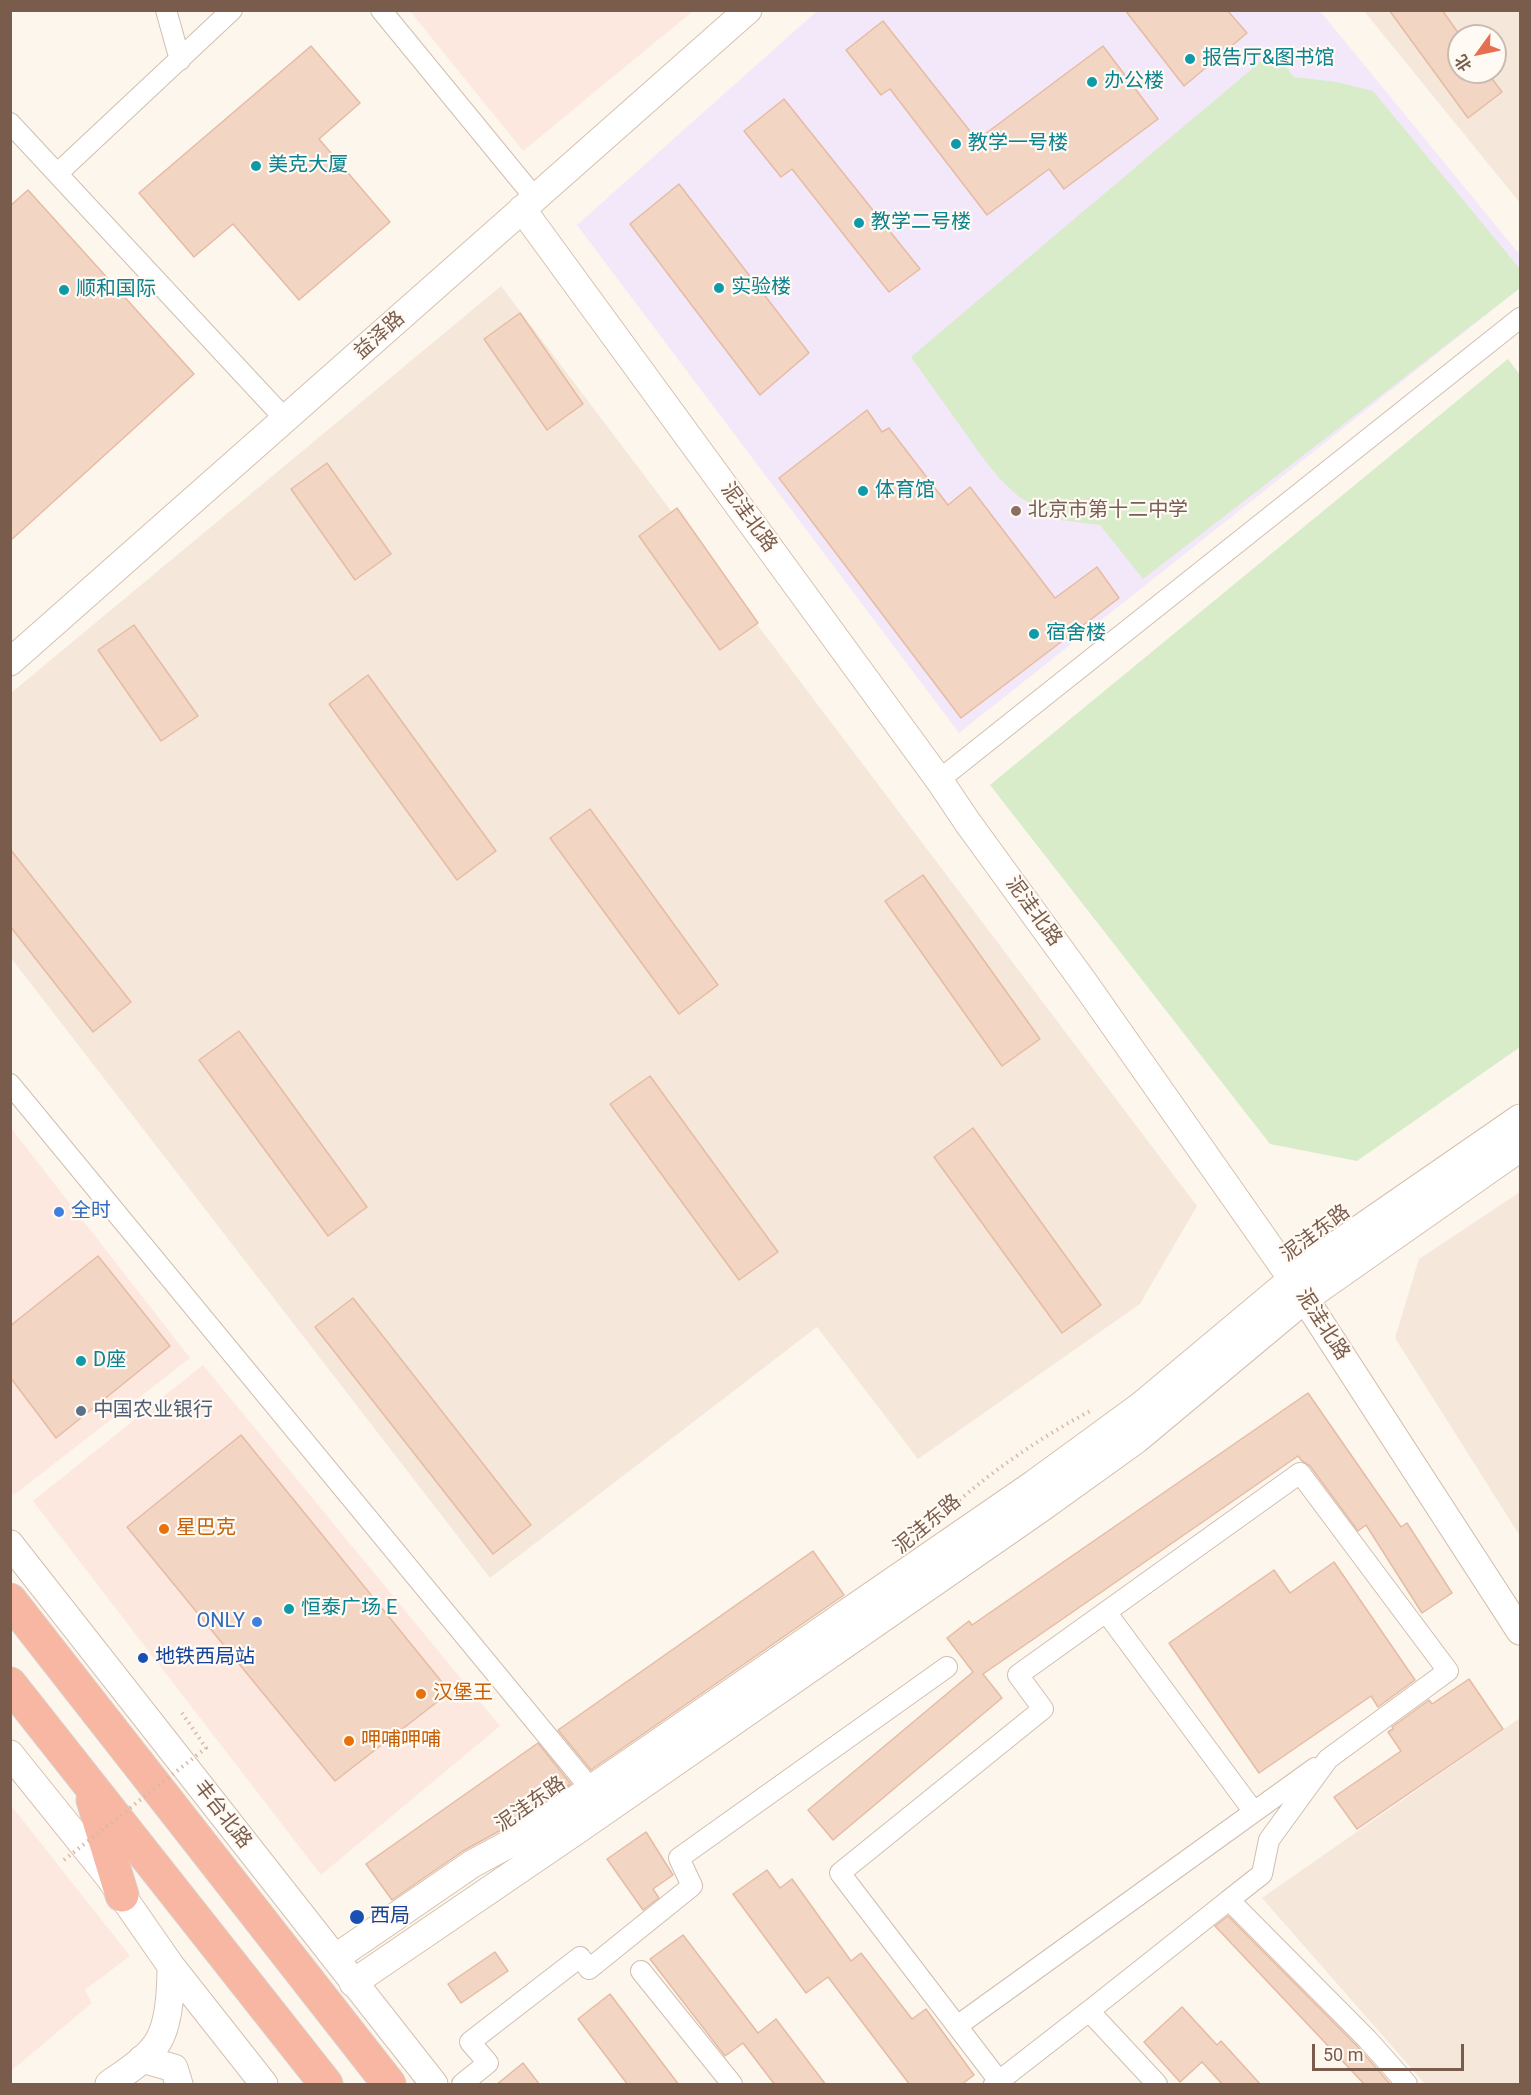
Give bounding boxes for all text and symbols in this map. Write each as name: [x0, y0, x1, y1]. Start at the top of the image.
north arrow: [1447, 24, 1507, 84]
place label: 报告厅&图书馆: [1202, 47, 1334, 71]
text: 北: [1451, 51, 1475, 75]
marker: 报告厅&图书馆: [1183, 52, 1197, 66]
place label: 办公楼: [1104, 70, 1164, 94]
marker: 办公楼: [1085, 75, 1099, 89]
place label: 教学一号楼: [968, 132, 1068, 156]
marker: 教学一号楼: [949, 137, 963, 151]
place label: 美克大厦: [268, 154, 348, 178]
marker: 美克大厦: [249, 159, 263, 173]
place label: 教学二号楼: [871, 211, 971, 235]
marker: 教学二号楼: [852, 216, 866, 230]
place label: 实验楼: [731, 276, 791, 300]
place label: 顺和国际: [76, 278, 156, 302]
marker: 实验楼: [712, 281, 726, 295]
marker: 顺和国际: [57, 283, 71, 297]
street label: 益泽路: [350, 307, 410, 365]
street label: 泥洼北路: [715, 479, 781, 557]
place label: 体育馆: [875, 479, 935, 503]
marker: 体育馆: [856, 484, 870, 498]
place label: 北京市第十二中学: [1028, 499, 1188, 523]
marker: 北京市第十二中学: [1009, 504, 1023, 518]
place label: 宿舍楼: [1046, 622, 1106, 646]
marker: 宿舍楼: [1027, 627, 1041, 641]
street label: 泥洼北路: [1000, 873, 1066, 951]
place label: 全时: [71, 1200, 111, 1224]
street label: 泥洼东路: [1277, 1200, 1355, 1268]
marker: 全时: [52, 1205, 66, 1219]
street label: 泥洼北路: [1290, 1285, 1354, 1365]
place label: D座: [93, 1349, 126, 1373]
marker: D座: [74, 1354, 88, 1368]
place label: 中国农业银行: [93, 1399, 213, 1423]
marker: 中国农业银行: [74, 1404, 88, 1418]
street label: 泥洼东路: [890, 1490, 966, 1560]
place label: 星巴克: [176, 1517, 236, 1541]
marker: 星巴克: [157, 1522, 171, 1536]
place label: 恒泰广场 E: [301, 1597, 397, 1621]
marker: 恒泰广场 E: [282, 1602, 296, 1616]
place label: ONLY: [197, 1610, 245, 1634]
marker: ONLY: [250, 1615, 264, 1629]
place label: 地铁西局站: [155, 1646, 255, 1670]
marker: 地铁西局站: [136, 1651, 150, 1665]
place label: 汉堡王: [433, 1682, 493, 1706]
marker: 汉堡王: [414, 1687, 428, 1701]
place label: 呷哺呷哺: [361, 1729, 441, 1753]
marker: 呷哺呷哺: [342, 1734, 356, 1748]
street label: 泥洼东路: [491, 1772, 571, 1838]
street label: 丰台北路: [188, 1776, 256, 1854]
place label: 西局: [370, 1905, 410, 1929]
marker: 西局: [348, 1908, 366, 1926]
scale bar: [1315, 2032, 1466, 2070]
text: 50 m: [1323, 2044, 1363, 2065]

